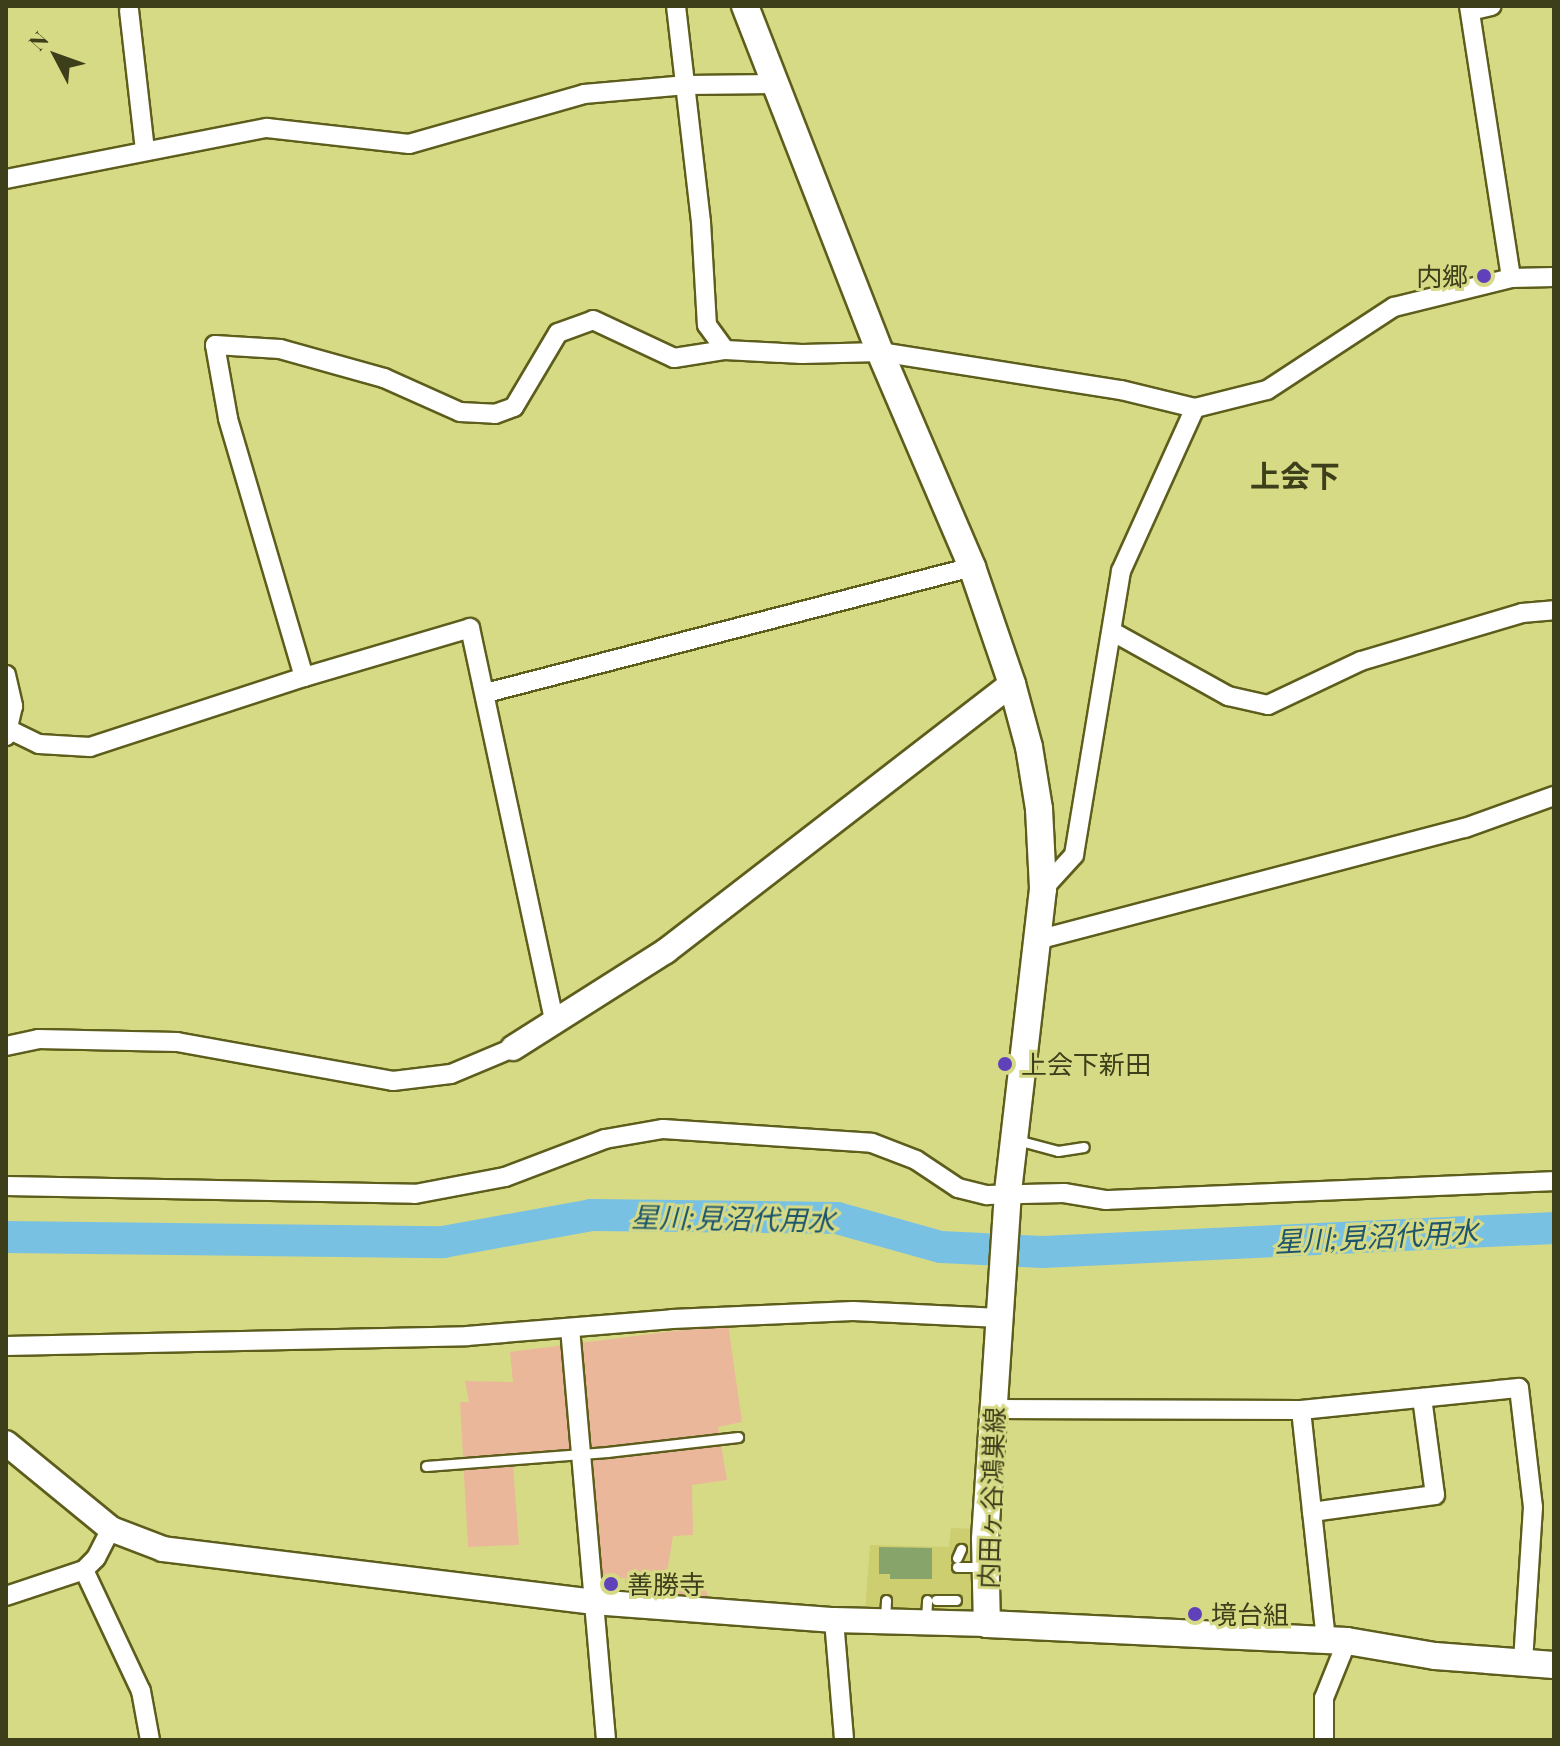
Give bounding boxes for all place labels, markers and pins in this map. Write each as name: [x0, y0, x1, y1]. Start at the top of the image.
place label: 内郷: [1416, 260, 1468, 292]
marker: 内郷: [1475, 267, 1493, 285]
place label: 上会下新田: [1021, 1048, 1151, 1080]
marker: 上会下新田: [996, 1055, 1014, 1073]
place label: 善勝寺: [627, 1568, 705, 1600]
marker: 善勝寺: [602, 1575, 620, 1593]
place label: 境台組: [1211, 1598, 1289, 1630]
marker: 境台組: [1186, 1605, 1204, 1623]

